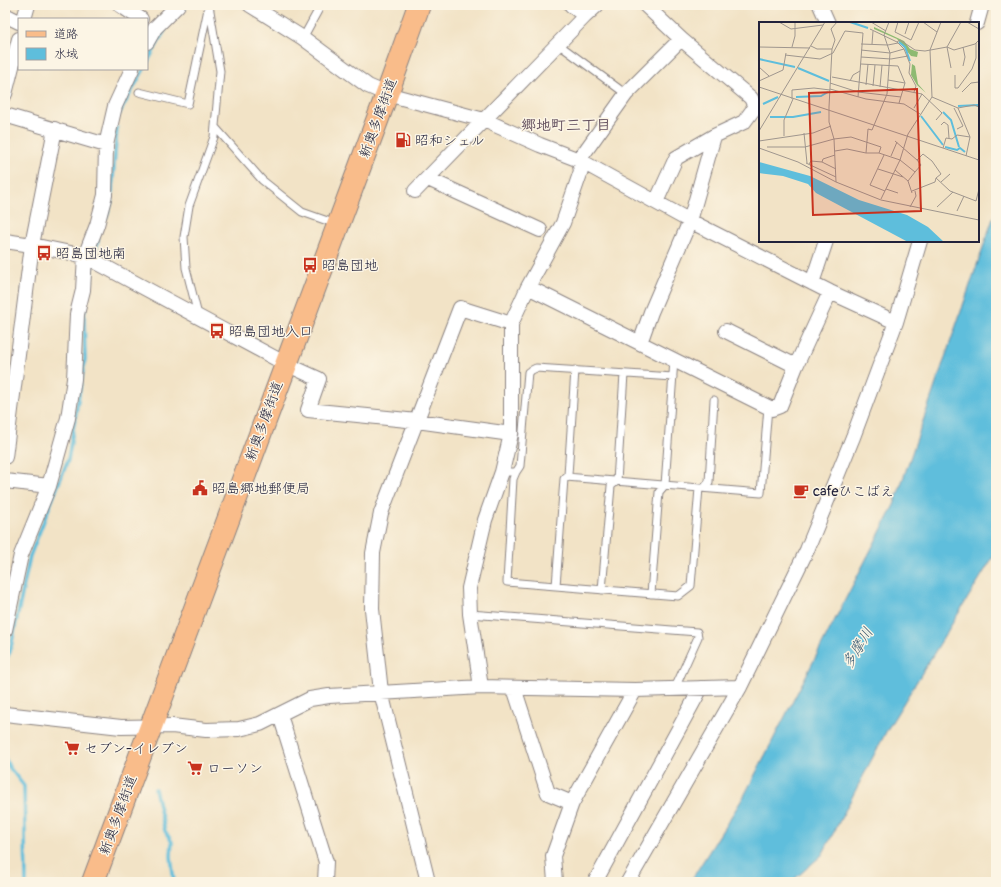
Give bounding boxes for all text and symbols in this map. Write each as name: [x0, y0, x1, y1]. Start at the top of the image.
legend: [18, 18, 148, 70]
inset map: [759, 22, 979, 242]
text: 道路: [54, 27, 78, 42]
text: 水域: [54, 47, 78, 62]
street label: 新奥多摩街道: [356, 76, 400, 160]
district label: 郷地町三丁目: [521, 116, 611, 135]
fuel station icon: 昭和シェル: [394, 131, 412, 149]
place label: 昭和シェル: [415, 132, 485, 149]
bus stop icon: 昭島団地南: [35, 244, 53, 262]
place label: 昭島団地南: [56, 245, 126, 262]
bus stop icon: 昭島団地: [301, 256, 319, 274]
place label: 昭島団地: [322, 257, 378, 274]
bus stop icon: 昭島団地入口: [208, 322, 226, 340]
place label: 昭島団地入口: [229, 323, 313, 340]
street label: 新奥多摩街道: [242, 379, 286, 463]
public building icon: 昭島郷地郵便局: [191, 479, 209, 497]
place label: 昭島郷地郵便局: [212, 480, 310, 497]
cafe icon: cafeひこばえ: [792, 482, 810, 500]
place label: cafeひこばえ: [813, 483, 894, 500]
water label: 多摩川: [838, 624, 878, 672]
supermarket icon: セブン-イレブン: [63, 739, 81, 757]
place label: セブン-イレブン: [84, 740, 188, 757]
supermarket icon: ローソン: [186, 759, 204, 777]
place label: ローソン: [207, 760, 263, 777]
street label: 新奥多摩街道: [96, 773, 140, 857]

